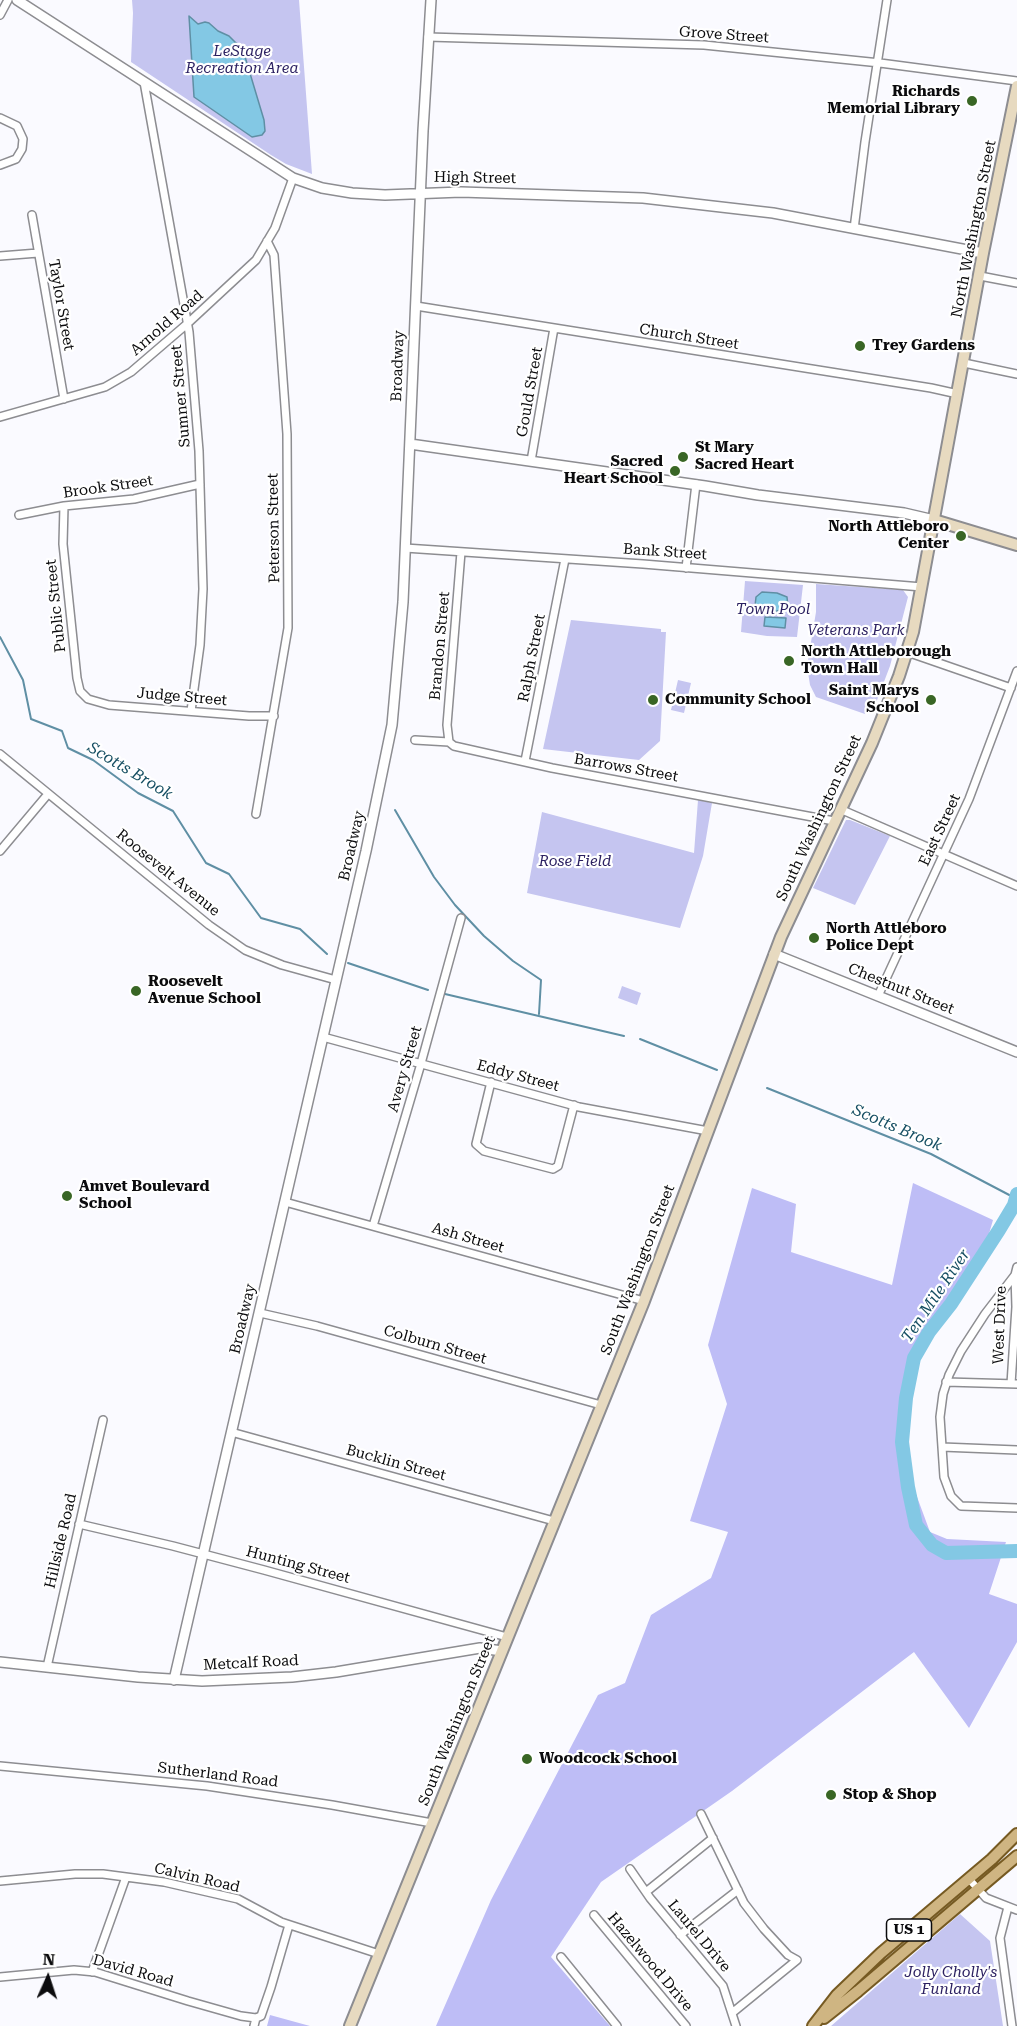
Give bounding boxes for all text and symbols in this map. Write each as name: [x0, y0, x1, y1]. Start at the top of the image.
street label: Grove Street: [678, 23, 770, 47]
park label: LeStage Recreation Area: [186, 43, 298, 78]
place label: Richards Memorial Library: [827, 83, 960, 118]
marker: Richards Memorial Library: [965, 94, 979, 108]
street label: North Washington Street: [948, 139, 1000, 319]
street label: High Street: [434, 168, 516, 188]
street label: Taylor Street: [44, 258, 78, 352]
street label: Arnold Road: [127, 287, 207, 359]
street label: Church Street: [638, 320, 740, 354]
street label: Broadway: [388, 330, 408, 402]
place label: Trey Gardens: [872, 337, 975, 355]
marker: Trey Gardens: [853, 339, 867, 353]
street label: Sumner Street: [168, 344, 194, 448]
street label: Gould Street: [513, 345, 547, 439]
place label: St Mary Sacred Heart: [695, 439, 794, 474]
marker: St Mary Sacred Heart: [676, 450, 690, 464]
place label: Sacred Heart School: [564, 453, 663, 488]
marker: Sacred Heart School: [668, 464, 682, 478]
street label: Brook Street: [62, 472, 154, 502]
street label: Peterson Street: [264, 473, 284, 583]
place label: North Attleboro Center: [828, 518, 949, 553]
marker: North Attleboro Center: [954, 529, 968, 543]
street label: Bank Street: [623, 540, 707, 564]
street label: Public Street: [42, 559, 70, 653]
street label: Brandon Street: [426, 591, 454, 701]
park label: Town Pool: [736, 601, 810, 619]
street label: Ralph Street: [515, 612, 549, 704]
park label: Veterans Park: [807, 622, 905, 640]
place label: North Attleborough Town Hall: [801, 643, 951, 678]
marker: North Attleborough Town Hall: [782, 654, 796, 668]
place label: Saint Marys School: [829, 682, 919, 717]
street label: Judge Street: [136, 684, 228, 710]
place label: Community School: [665, 691, 811, 709]
marker: Community School: [646, 693, 660, 707]
marker: Saint Marys School: [924, 693, 938, 707]
street label: South Washington Street: [773, 732, 865, 904]
water label: Scotts Brook: [84, 738, 176, 804]
street label: Barrows Street: [573, 750, 679, 786]
street label: East Street: [915, 791, 965, 869]
street label: Broadway: [335, 809, 369, 883]
street label: Roosevelt Avenue: [113, 826, 223, 920]
park label: Rose Field: [539, 853, 611, 871]
place label: North Attleboro Police Dept: [826, 920, 947, 955]
marker: North Attleboro Police Dept: [807, 931, 821, 945]
street label: Chestnut Street: [845, 960, 957, 1018]
place label: Roosevelt Avenue School: [148, 973, 261, 1008]
marker: Roosevelt Avenue School: [129, 984, 143, 998]
street label: Avery Street: [384, 1024, 426, 1114]
street label: Eddy Street: [475, 1056, 561, 1096]
water label: Scotts Brook: [849, 1100, 945, 1156]
place label: Amvet Boulevard School: [79, 1178, 209, 1213]
street label: South Washington Street: [597, 1182, 679, 1358]
marker: Amvet Boulevard School: [60, 1189, 74, 1203]
street label: Ash Street: [430, 1219, 506, 1257]
water label: Ten Mile River: [898, 1246, 974, 1346]
street label: Broadway: [226, 1282, 260, 1356]
street label: West Drive: [990, 1285, 1010, 1365]
street label: Colburn Street: [381, 1322, 489, 1368]
street label: Bucklin Street: [344, 1441, 448, 1485]
street label: Hillside Road: [41, 1492, 81, 1590]
street label: Hunting Street: [244, 1542, 352, 1588]
street label: South Washington Street: [415, 1634, 499, 1808]
street label: Metcalf Road: [203, 1652, 299, 1674]
place label: Woodcock School: [539, 1750, 677, 1768]
marker: Woodcock School: [520, 1752, 534, 1766]
street label: Sutherland Road: [157, 1759, 279, 1791]
place label: Stop & Shop: [843, 1786, 937, 1804]
marker: Stop & Shop: [824, 1788, 838, 1802]
street label: Calvin Road: [152, 1859, 242, 1897]
street label: Laurel Drive: [664, 1896, 734, 1976]
street label: Hazelwood Drive: [603, 1909, 697, 2015]
road number: US 1: [886, 1919, 932, 1941]
north arrow: [18, 1948, 78, 2008]
text: N: [42, 1950, 56, 1969]
street label: David Road: [91, 1951, 175, 1991]
park label: Jolly Cholly's Funland: [905, 1964, 997, 1999]

